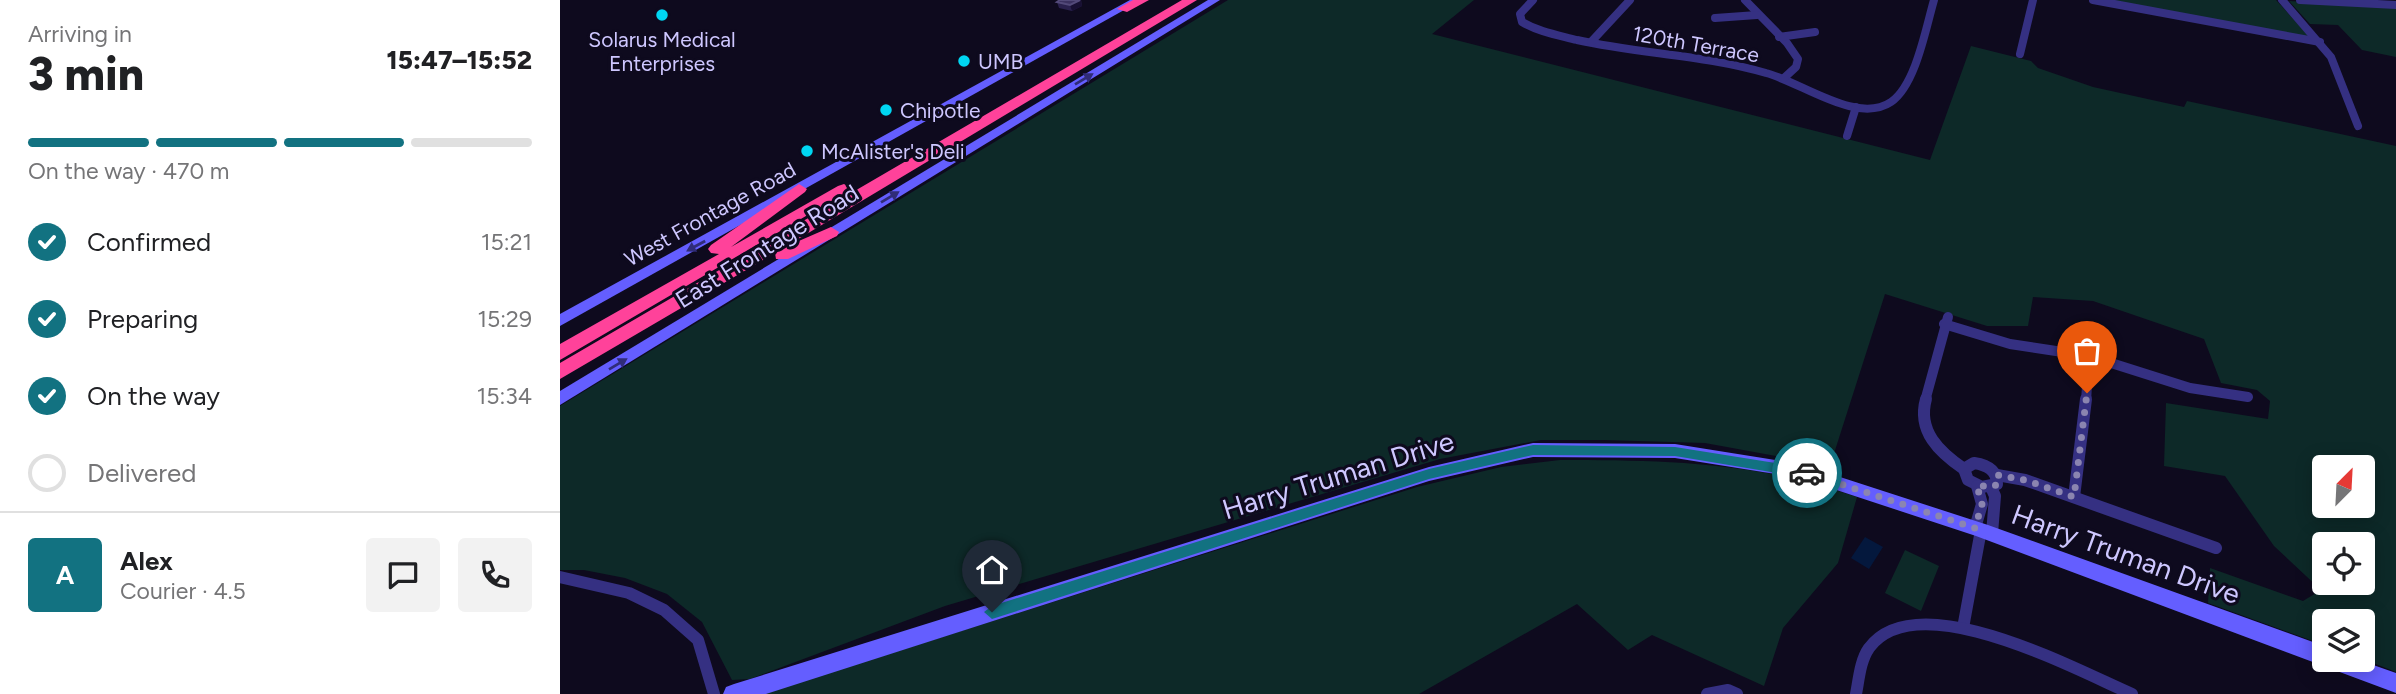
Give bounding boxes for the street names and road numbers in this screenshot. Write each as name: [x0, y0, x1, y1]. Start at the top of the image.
street label: 120th Terrace: [1631, 21, 1761, 67]
street label: West Frontage Road: [620, 157, 800, 271]
street label: East Frontage Road: [670, 178, 864, 314]
street label: Harry Truman Drive: [1218, 424, 1458, 526]
street label: Harry Truman Drive: [2007, 497, 2245, 611]

